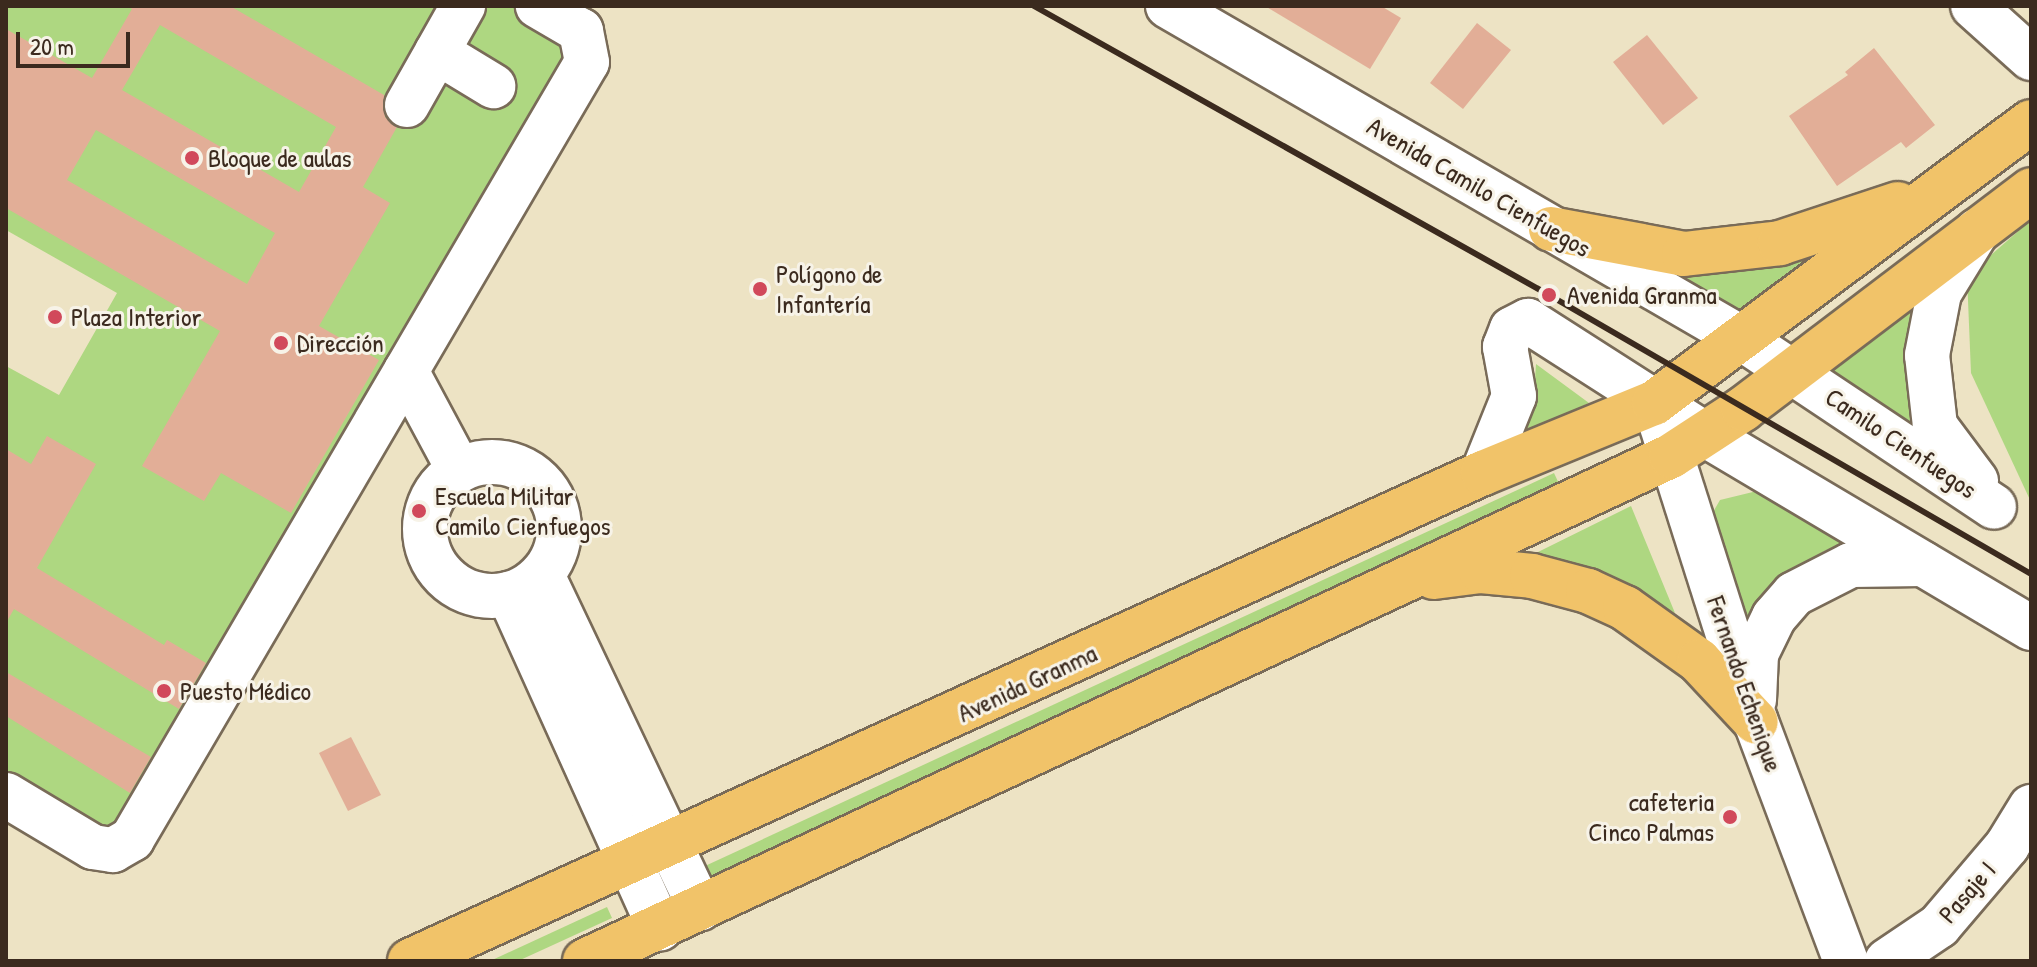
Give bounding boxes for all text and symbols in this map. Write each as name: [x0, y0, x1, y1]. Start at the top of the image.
scale bar: [20, 16, 134, 66]
text: 20 m: [30, 30, 74, 62]
street label: Avenida Camilo Cienfuegos: [1362, 110, 1596, 264]
place label: Bloque de aulas: [208, 142, 352, 174]
marker: Bloque de aulas: [183, 149, 201, 167]
place label: Polígono de Infantería: [776, 258, 882, 320]
place label: Avenida Granma: [1567, 279, 1717, 311]
marker: Polígono de Infantería: [751, 280, 769, 298]
marker: Avenida Granma: [1538, 284, 1560, 306]
place label: Plaza Interior: [71, 301, 201, 333]
marker: Plaza Interior: [46, 308, 64, 326]
place label: Dirección: [297, 327, 384, 359]
marker: Dirección: [272, 334, 290, 352]
street label: Camilo Cienfuegos: [1819, 381, 1983, 505]
place label: Escuela Militar Camilo Cienfuegos: [435, 480, 611, 542]
marker: Escuela Militar Camilo Cienfuegos: [410, 502, 428, 520]
street label: Fernando Echenique: [1700, 592, 1790, 776]
street label: Avenida Granma: [953, 637, 1101, 729]
place label: Puesto Médico: [180, 675, 311, 707]
marker: Puesto Médico: [155, 682, 173, 700]
place label: cafeteria Cinco Palmas: [1588, 786, 1714, 848]
marker: cafeteria Cinco Palmas: [1721, 808, 1739, 826]
street label: Pasaje I: [1932, 855, 2002, 929]

